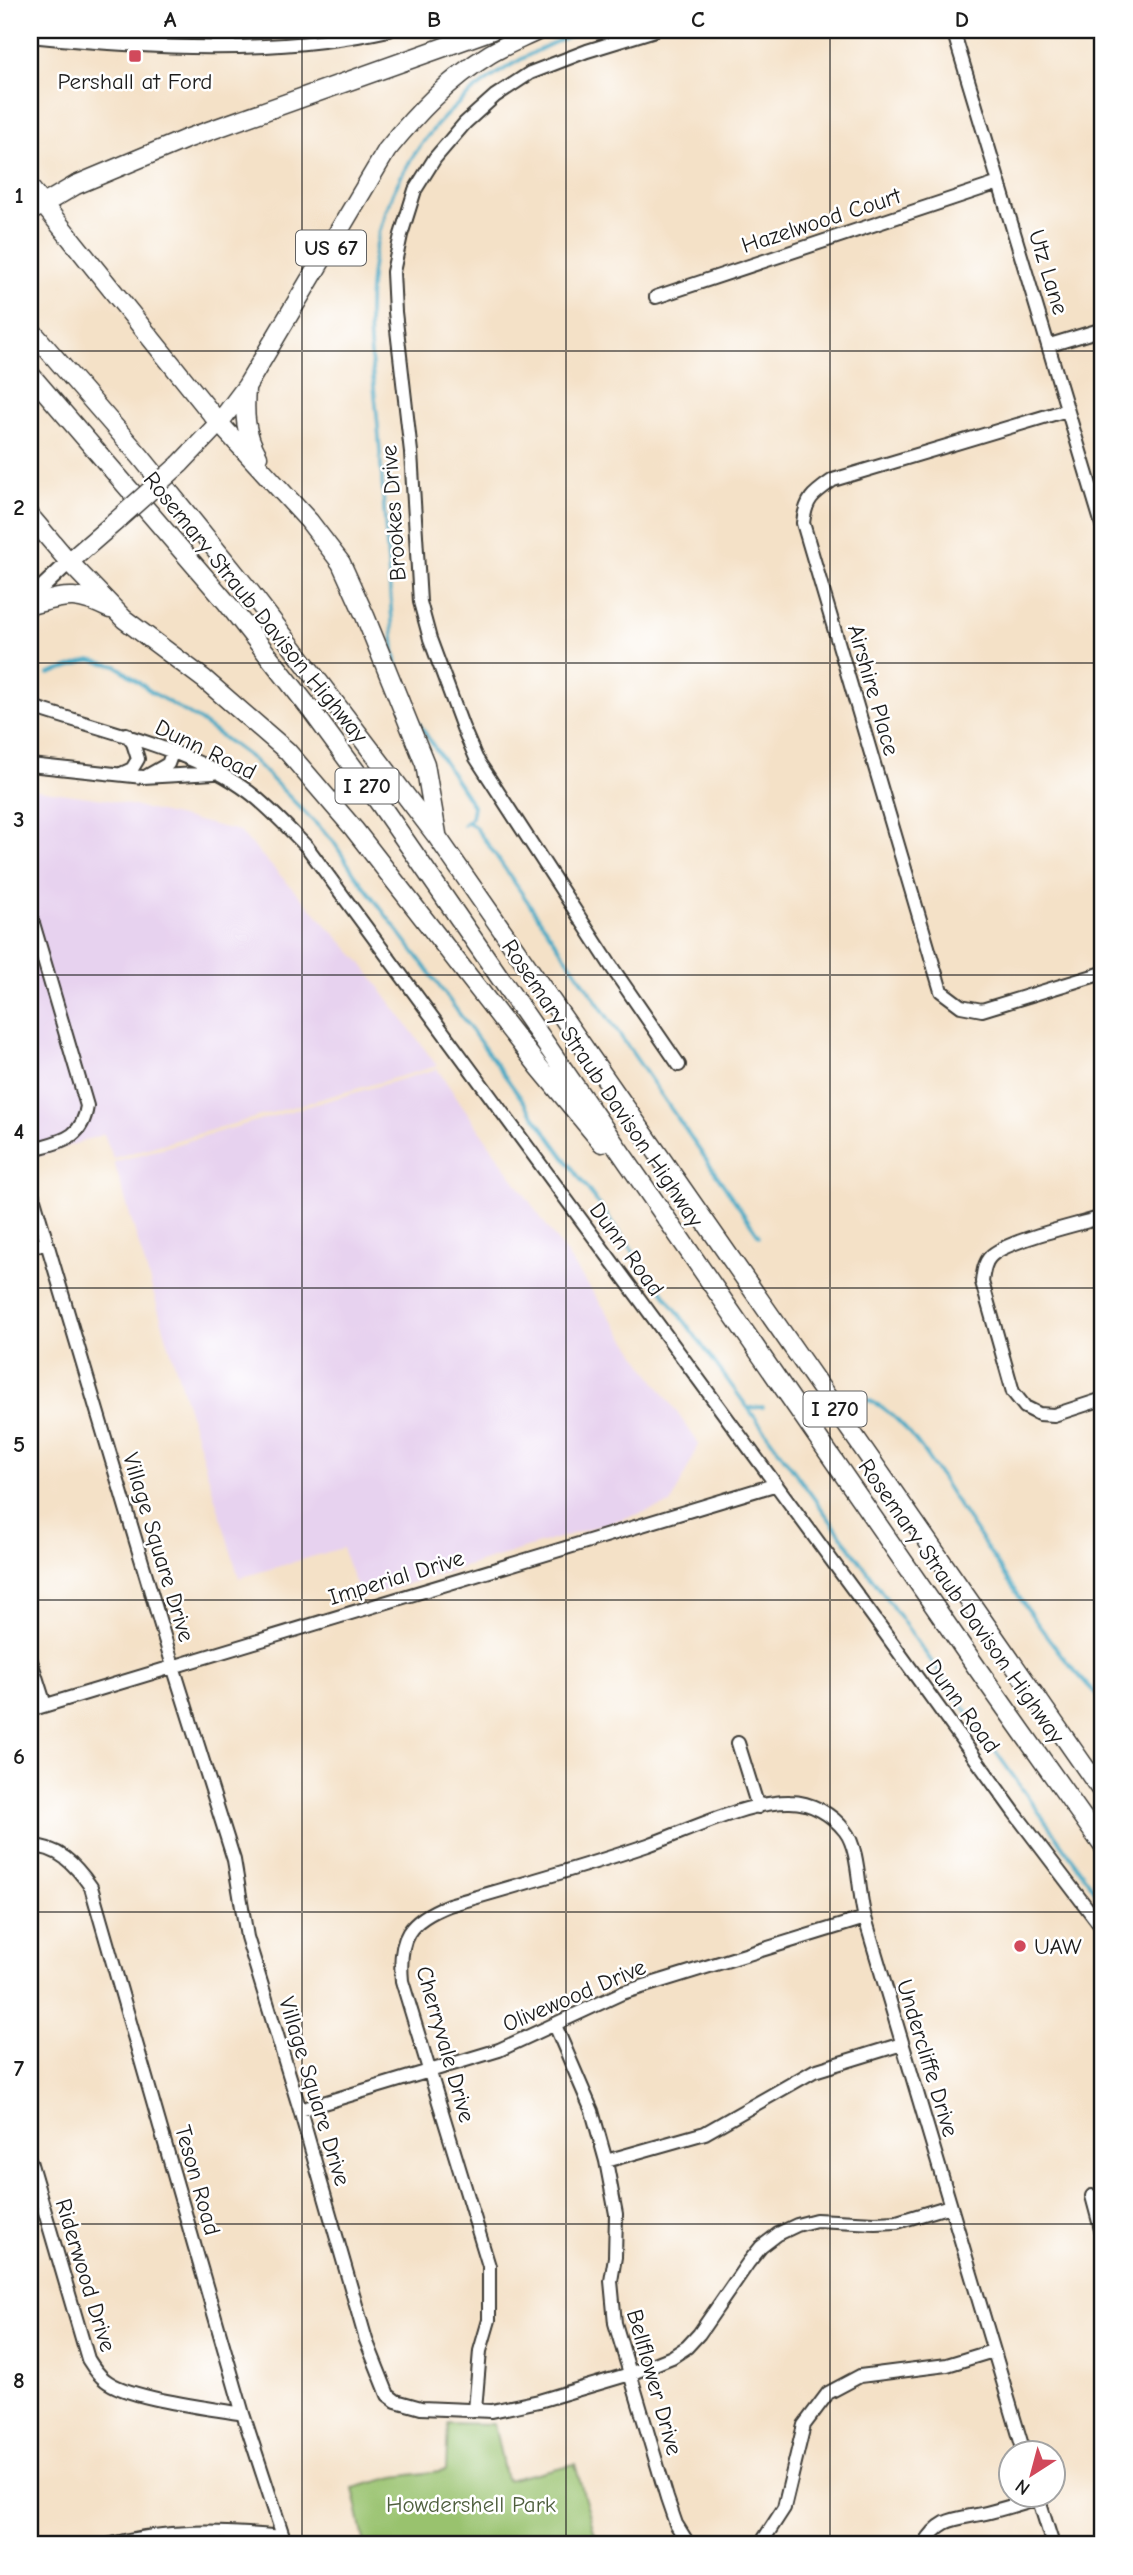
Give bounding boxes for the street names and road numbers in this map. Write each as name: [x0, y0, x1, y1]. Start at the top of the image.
street label: Hazelwood Court: [738, 182, 906, 259]
street label: Utz Lane: [1023, 226, 1074, 318]
road number: US 67: [296, 230, 366, 266]
street label: Brookes Drive: [375, 444, 412, 582]
street label: Rosemary Straub Davison Highway: [138, 466, 374, 749]
street label: Airshire Place: [842, 621, 905, 759]
street label: Dunn Road: [151, 713, 261, 785]
road number: I 270: [336, 768, 398, 804]
street label: Rosemary Straub Davison Highway: [496, 934, 710, 1233]
street label: Dunn Road: [584, 1197, 670, 1301]
road number: I 270: [804, 1392, 866, 1426]
street label: Village Square Drive: [117, 1449, 200, 1645]
street label: Rosemary Straub Davison Highway: [853, 1454, 1071, 1749]
street label: Imperial Drive: [325, 1544, 467, 1611]
street label: Dunn Road: [920, 1654, 1006, 1758]
street label: Olivewood Drive: [499, 1953, 650, 2038]
street label: Cherryvale Drive: [410, 1963, 481, 2125]
street label: Undercliffe Drive: [891, 1976, 964, 2140]
street label: Village Square Drive: [273, 1993, 356, 2189]
street label: Teson Road: [169, 2122, 226, 2238]
street label: Riderwood Drive: [49, 2195, 122, 2355]
street label: Bellflower Drive: [621, 2306, 688, 2458]

